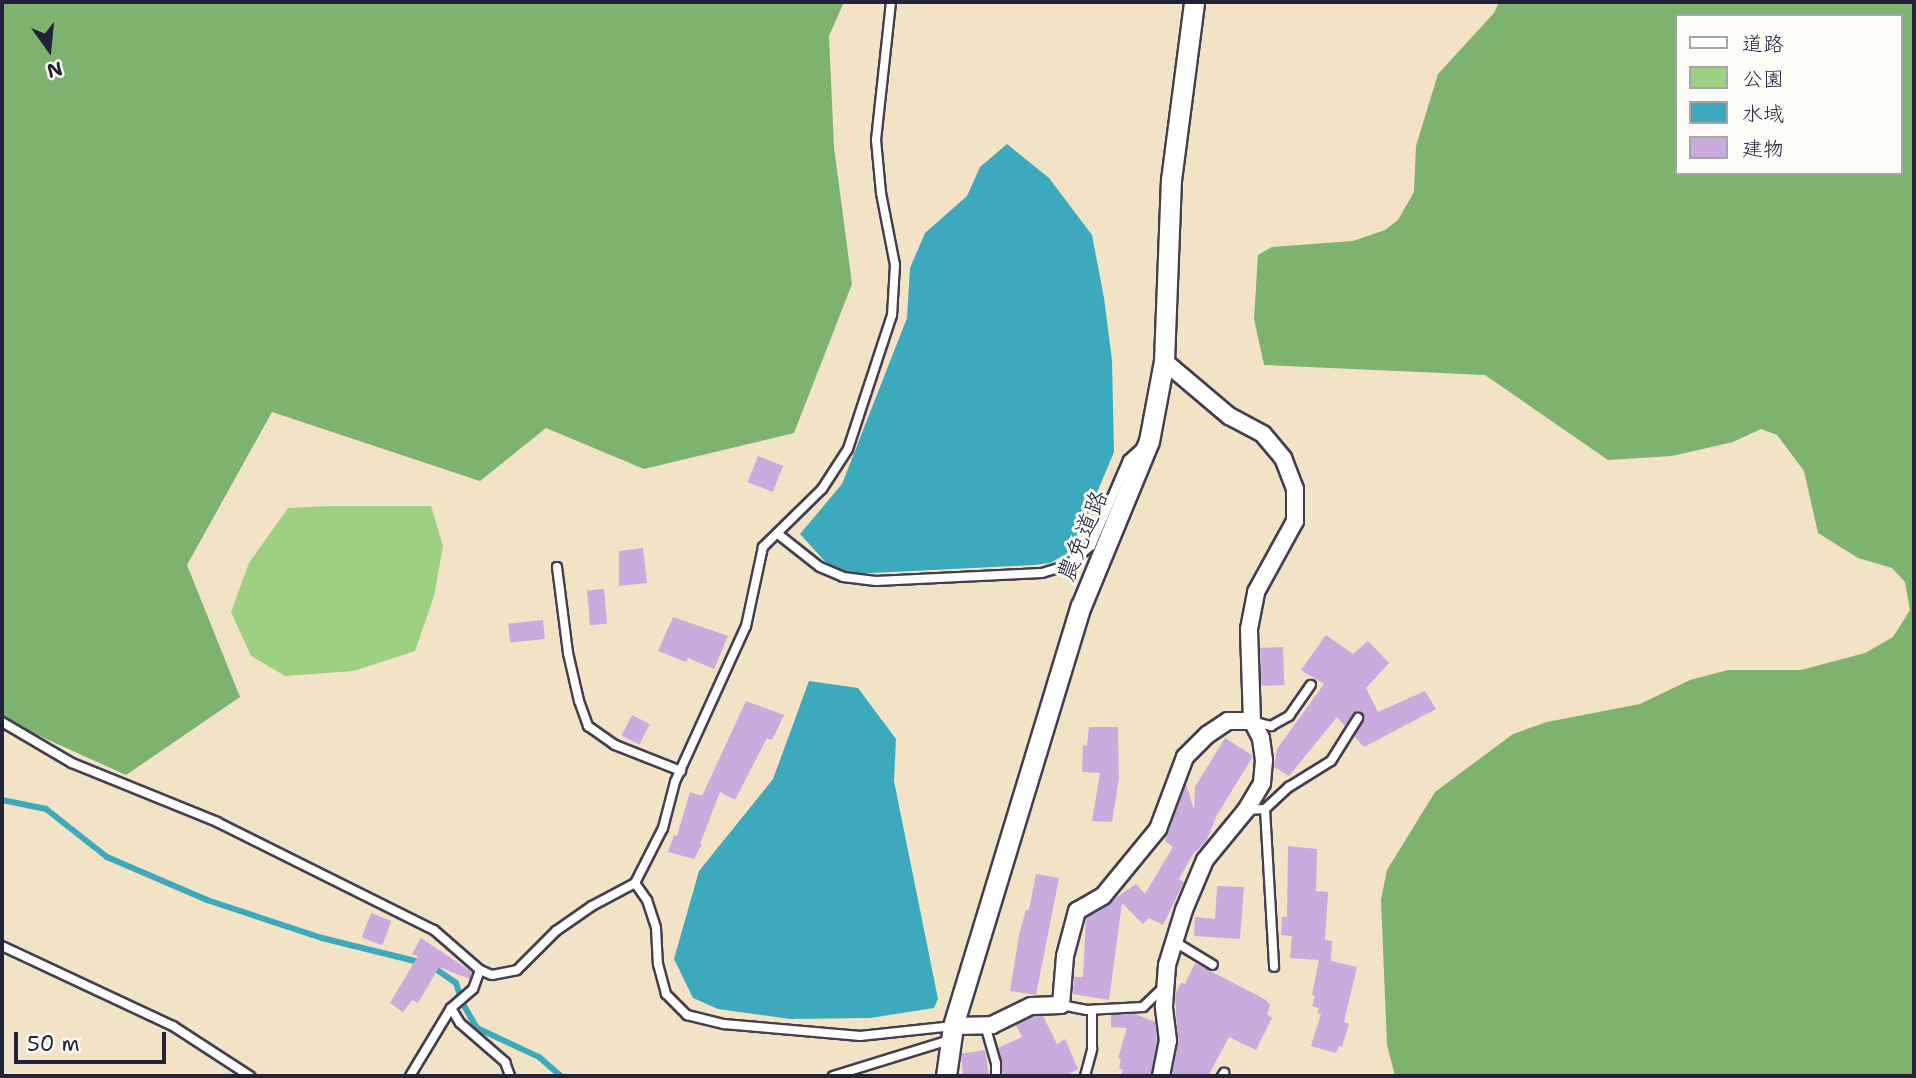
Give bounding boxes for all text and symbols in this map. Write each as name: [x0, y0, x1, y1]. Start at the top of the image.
north arrow: [14, 14, 84, 84]
legend: [1674, 14, 1902, 175]
text: 道路: [1742, 30, 1784, 58]
text: N: [44, 56, 65, 84]
text: 公園: [1742, 65, 1784, 93]
text: 水域: [1742, 100, 1784, 128]
text: 建物: [1742, 135, 1784, 163]
street label: 農免道路: [1052, 486, 1114, 586]
scale bar: [18, 1018, 170, 1062]
text: 50 m: [27, 1030, 80, 1058]

